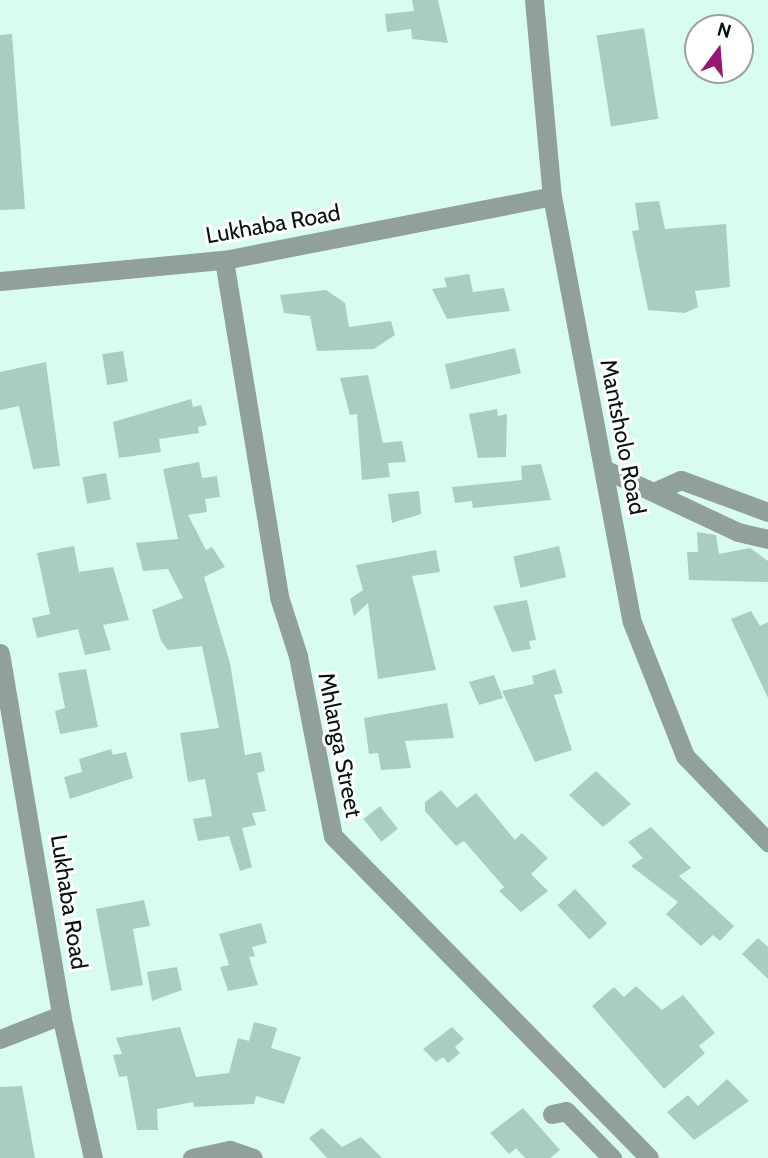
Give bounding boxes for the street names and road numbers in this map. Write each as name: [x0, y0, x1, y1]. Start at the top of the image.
street label: Lukhaba Road: [204, 199, 342, 249]
street label: Mantsholo Road: [594, 357, 652, 517]
street label: Mhlanga Street: [312, 670, 368, 820]
street label: Lukhaba Road: [45, 833, 93, 971]

